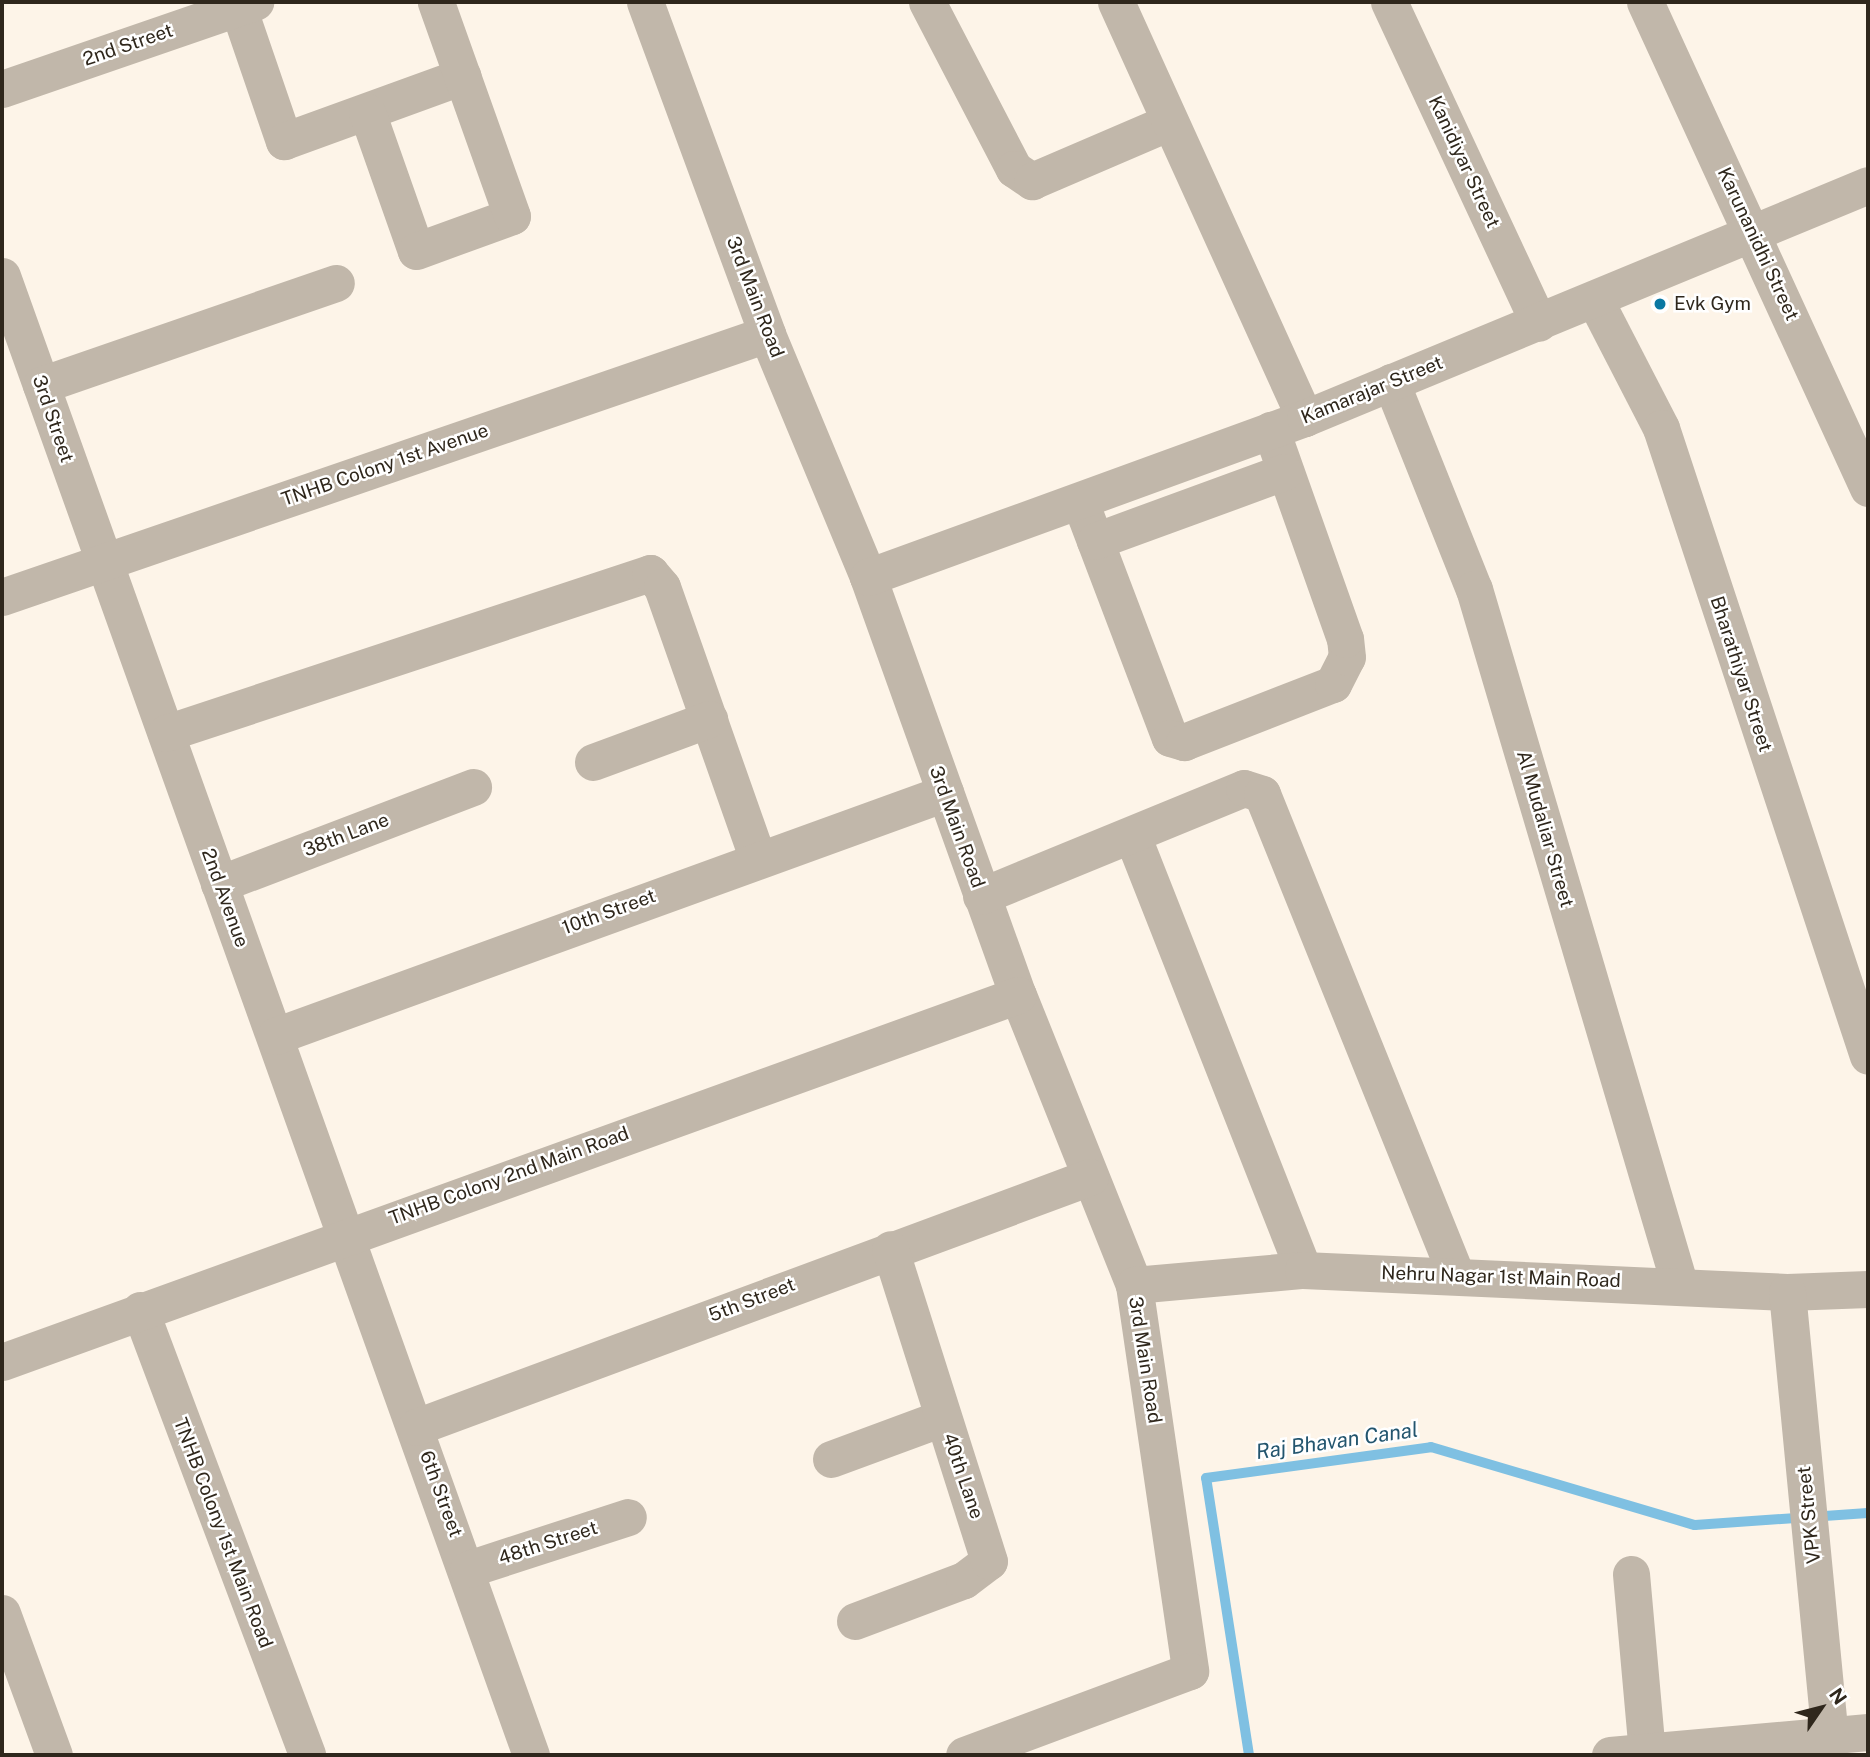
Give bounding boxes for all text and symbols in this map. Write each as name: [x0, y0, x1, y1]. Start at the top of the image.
street label: 2nd Street: [80, 19, 176, 71]
street label: Kanidiyar Street: [1423, 92, 1505, 232]
street label: Karunanidhi Street: [1713, 164, 1803, 324]
street label: 3rd Main Road: [721, 233, 789, 361]
place label: Evk Gym: [1674, 293, 1751, 315]
marker: Evk Gym: [1652, 296, 1668, 312]
street label: Kamarajar Street: [1298, 351, 1446, 429]
street label: 3rd Street: [27, 372, 79, 466]
street label: TNHB Colony 1st Avenue: [279, 419, 491, 511]
street label: Bharathiyar Street: [1705, 593, 1777, 755]
street label: Al Mudaliar Street: [1512, 748, 1578, 910]
street label: 3rd Main Road: [924, 763, 990, 891]
street label: 38th Lane: [300, 808, 392, 862]
street label: 2nd Avenue: [197, 845, 253, 951]
street label: 10th Street: [559, 885, 659, 939]
street label: TNHB Colony 2nd Main Road: [386, 1122, 632, 1230]
street label: Nehru Nagar 1st Main Road: [1381, 1261, 1621, 1293]
street label: 5th Street: [706, 1273, 798, 1327]
street label: 3rd Main Road: [1124, 1295, 1166, 1425]
street label: TNHB Colony 1st Main Road: [169, 1415, 277, 1651]
water label: Raj Bhavan Canal: [1254, 1417, 1420, 1465]
street label: 40th Lane: [938, 1430, 988, 1522]
street label: 6th Street: [415, 1448, 467, 1540]
street label: VPK Street: [1793, 1465, 1825, 1565]
street label: 48th Street: [496, 1516, 600, 1570]
north arrow: [1786, 1673, 1856, 1743]
text: N: [1825, 1684, 1851, 1708]

